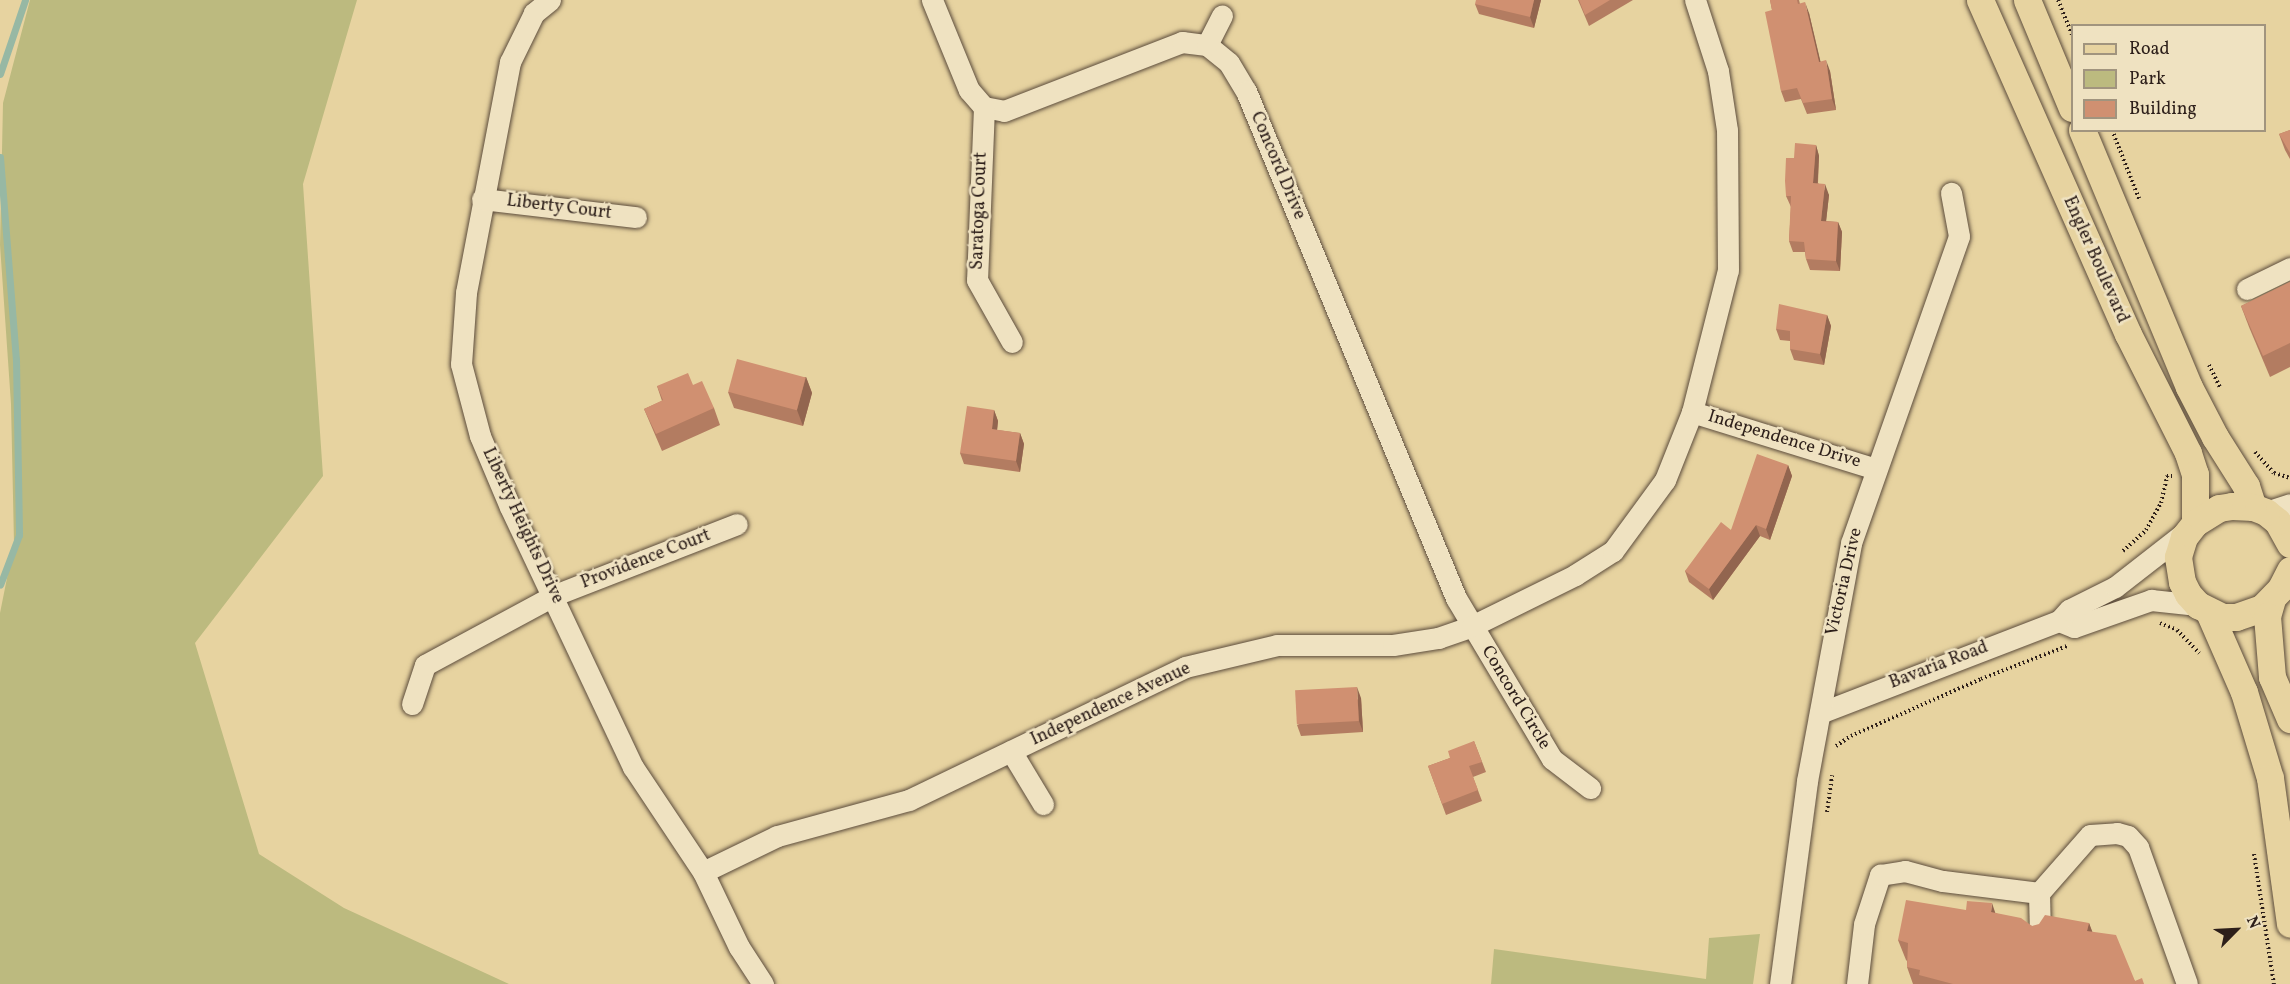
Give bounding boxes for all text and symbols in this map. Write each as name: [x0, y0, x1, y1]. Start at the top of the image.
legend: [2071, 24, 2266, 132]
text: Road: [2129, 37, 2170, 62]
text: Park: [2129, 67, 2166, 92]
text: Building: [2129, 97, 2197, 122]
street label: Concord Drive: [1245, 109, 1309, 223]
street label: Saratoga Court: [967, 152, 993, 270]
street label: Liberty Court: [505, 191, 613, 225]
street label: Engler Boulevard: [2057, 193, 2133, 327]
street label: Independence Drive: [1705, 406, 1863, 474]
street label: Liberty Heights Drive: [476, 444, 568, 608]
street label: Providence Court: [578, 525, 714, 595]
street label: Victoria Drive: [1822, 526, 1868, 638]
street label: Bavaria Road: [1886, 637, 1992, 695]
street label: Concord Circle: [1476, 642, 1554, 754]
street label: Independence Avenue: [1028, 658, 1194, 752]
north arrow: [2206, 900, 2266, 960]
text: N: [2240, 913, 2265, 932]

